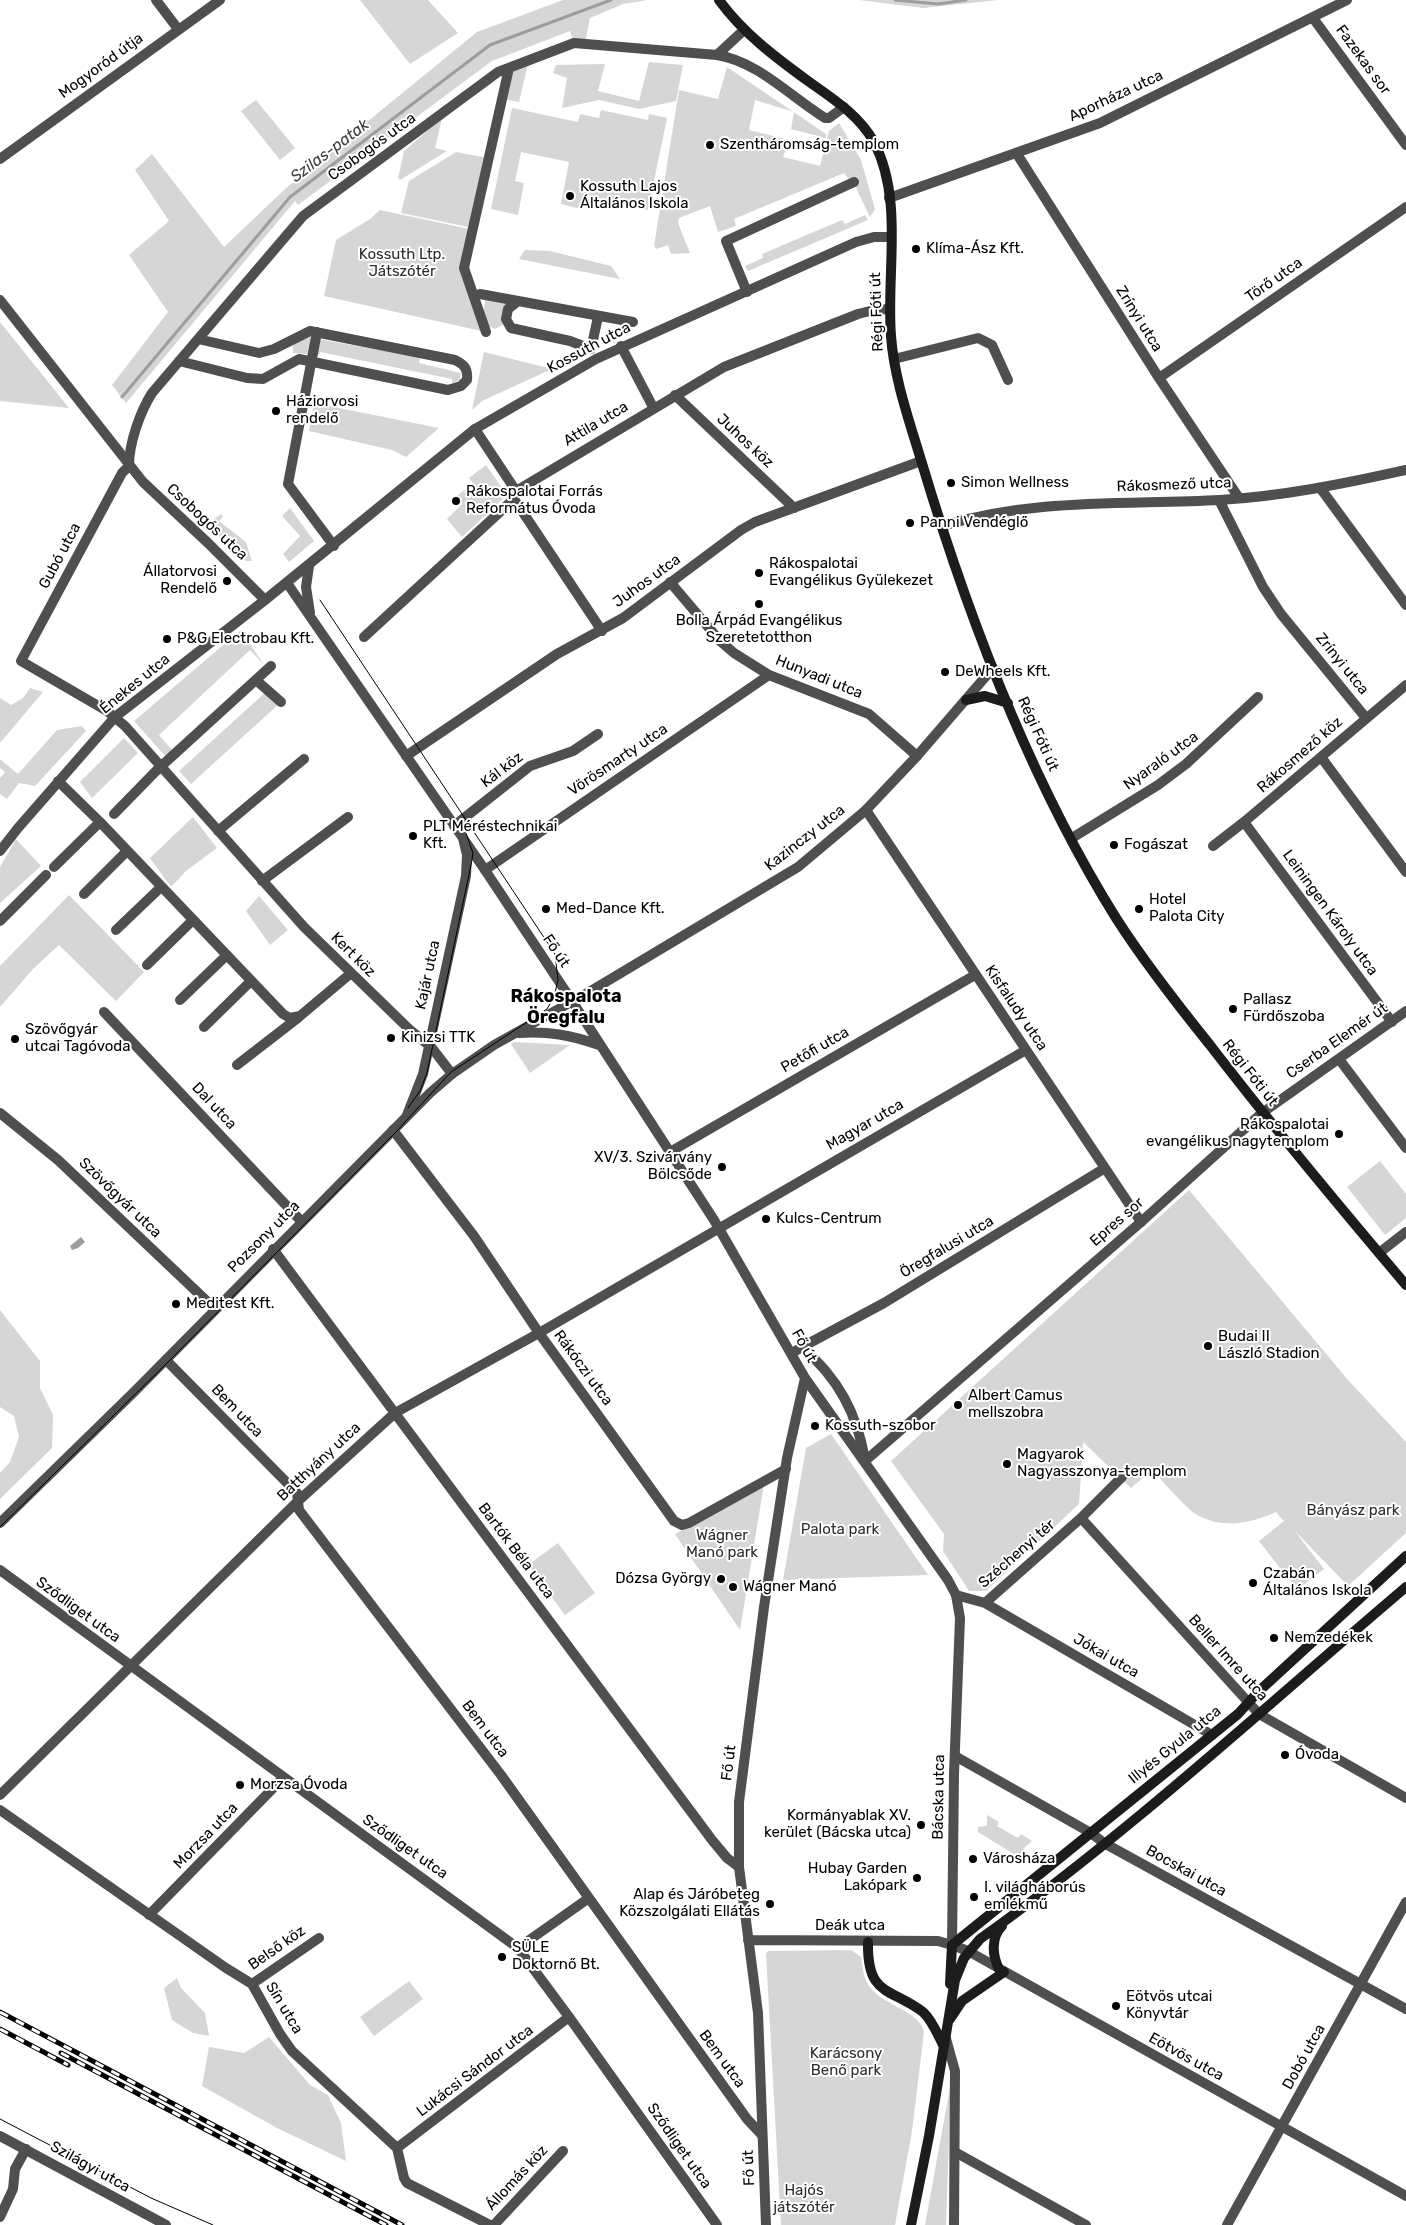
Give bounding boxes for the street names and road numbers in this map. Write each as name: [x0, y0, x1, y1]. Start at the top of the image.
street label: Fazekas sor: [1332, 22, 1394, 98]
street label: Mogyoród útja: [55, 29, 147, 103]
street label: Aporháza utca: [1066, 66, 1166, 126]
street label: Csobogós utca: [325, 109, 419, 185]
street label: Törő utca: [1242, 254, 1306, 306]
street label: Régi Fóti út: [867, 272, 887, 352]
street label: Zrínyi utca: [1112, 283, 1166, 355]
street label: Kossuth utca: [544, 319, 634, 377]
street label: Attila utca: [560, 398, 632, 450]
street label: Juhos köz: [713, 410, 777, 472]
street label: Rákosmező utca: [1116, 474, 1232, 496]
street label: Csobogós utca: [163, 480, 251, 564]
street label: Gubó utca: [35, 520, 85, 592]
street label: Juhos utca: [610, 551, 684, 611]
street label: Zrínyi utca: [1312, 630, 1372, 698]
street label: Énekes utca: [96, 650, 174, 718]
street label: Hunyadi utca: [773, 651, 865, 703]
street label: Régi Fóti út: [1014, 694, 1062, 774]
street label: Rákosmező köz: [1254, 713, 1346, 797]
street label: Vörösmarty utca: [565, 720, 671, 800]
street label: Nyaraló utca: [1120, 728, 1202, 794]
street label: Kál köz: [477, 748, 527, 792]
street label: Kazinczy utca: [761, 801, 849, 875]
street label: Leiningen Károly utca: [1278, 847, 1382, 979]
street label: Kert köz: [327, 929, 379, 981]
street label: Fő út: [539, 931, 573, 971]
street label: Kajár utca: [412, 939, 444, 1011]
street label: Kisfaludy utca: [981, 962, 1051, 1054]
street label: Cserba Elemér út: [1283, 999, 1391, 1083]
street label: Petőfi utca: [778, 1023, 852, 1077]
street label: Régi Fóti út: [1218, 1036, 1282, 1110]
street label: Dal utca: [188, 1079, 240, 1133]
street label: Magyar utca: [823, 1096, 907, 1154]
street label: Szövőgyár utca: [75, 1154, 165, 1242]
street label: Epres sor: [1086, 1194, 1148, 1250]
street label: Pozsony utca: [224, 1197, 304, 1277]
street label: Öregfalusi utca: [897, 1212, 997, 1282]
street label: Fő út: [787, 1326, 821, 1366]
street label: Rákóczi utca: [550, 1327, 616, 1409]
street label: Bem utca: [207, 1381, 267, 1441]
street label: Batthyány utca: [274, 1419, 364, 1505]
street label: Bartók Béla utca: [474, 1500, 558, 1602]
street label: Széchenyi tér: [975, 1516, 1059, 1592]
street label: Sződliget utca: [32, 1573, 124, 1647]
street label: Beller Imre utca: [1185, 1611, 1271, 1705]
street label: Jókai utca: [1070, 1630, 1142, 1682]
street label: Bem utca: [458, 1697, 512, 1761]
street label: Illyés Gyula utca: [1125, 1702, 1225, 1788]
street label: Fő út: [718, 1744, 740, 1782]
street label: Bácska utca: [929, 1754, 949, 1840]
street label: Morzsa utca: [170, 1799, 242, 1873]
street label: Sződliget utca: [359, 1811, 451, 1883]
street label: Bocskai utca: [1143, 1842, 1229, 1900]
street label: Deák utca: [815, 1917, 885, 1935]
street label: Belső köz: [245, 1922, 309, 1974]
street label: Sín utca: [262, 1979, 306, 2037]
street label: Lukácsi Sándor utca: [413, 2021, 537, 2121]
street label: Dobó utca: [1279, 2021, 1329, 2093]
street label: Bem utca: [695, 2027, 749, 2091]
street label: Eötvös utca: [1145, 2029, 1227, 2085]
street label: Sződliget utca: [643, 2100, 715, 2192]
street label: Szilágyi utca: [47, 2138, 133, 2196]
street label: Állomás köz: [482, 2142, 552, 2214]
street label: Fő út: [739, 2150, 759, 2186]

